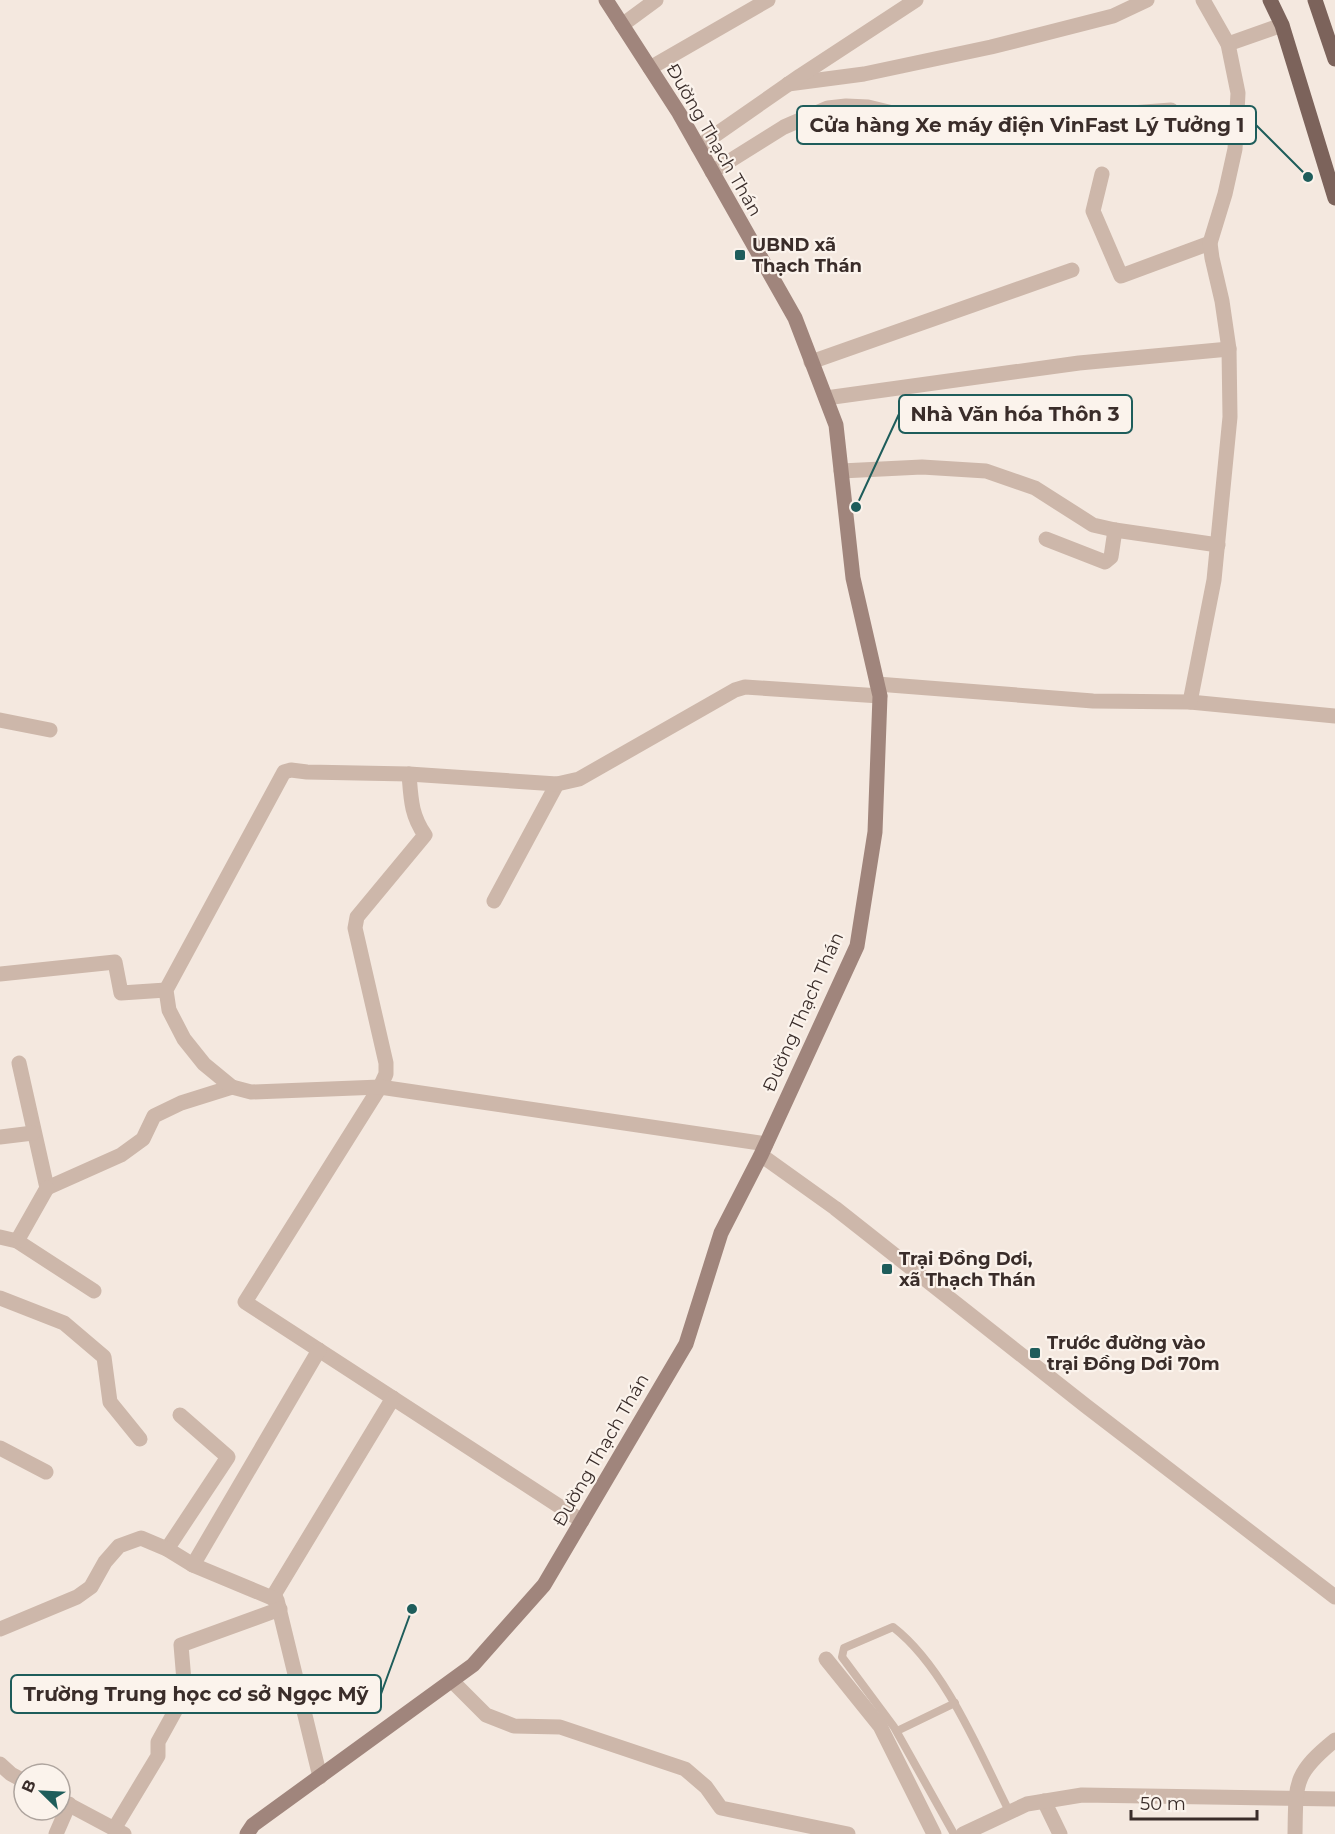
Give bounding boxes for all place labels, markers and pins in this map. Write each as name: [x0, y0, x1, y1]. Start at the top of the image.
callout: Cửa hàng Xe máy điện VinFast Lý Tưởng 1: [797, 106, 1256, 144]
place label: UBND xã Thạch Thán: [752, 234, 862, 277]
marker: UBND xã Thạch Thán: [733, 248, 747, 262]
callout: Nhà Văn hóa Thôn 3: [899, 395, 1132, 433]
place label: Trại Đồng Dơi, xã Thạch Thán: [899, 1248, 1036, 1291]
marker: Trại Đồng Dơi, xã Thạch Thán: [880, 1262, 894, 1276]
place label: Trước đường vào trại Đồng Dơi 70m: [1047, 1332, 1220, 1375]
marker: Trước đường vào trại Đồng Dơi 70m: [1028, 1346, 1042, 1360]
callout: Trường Trung học cơ sở Ngọc Mỹ: [11, 1675, 381, 1713]

